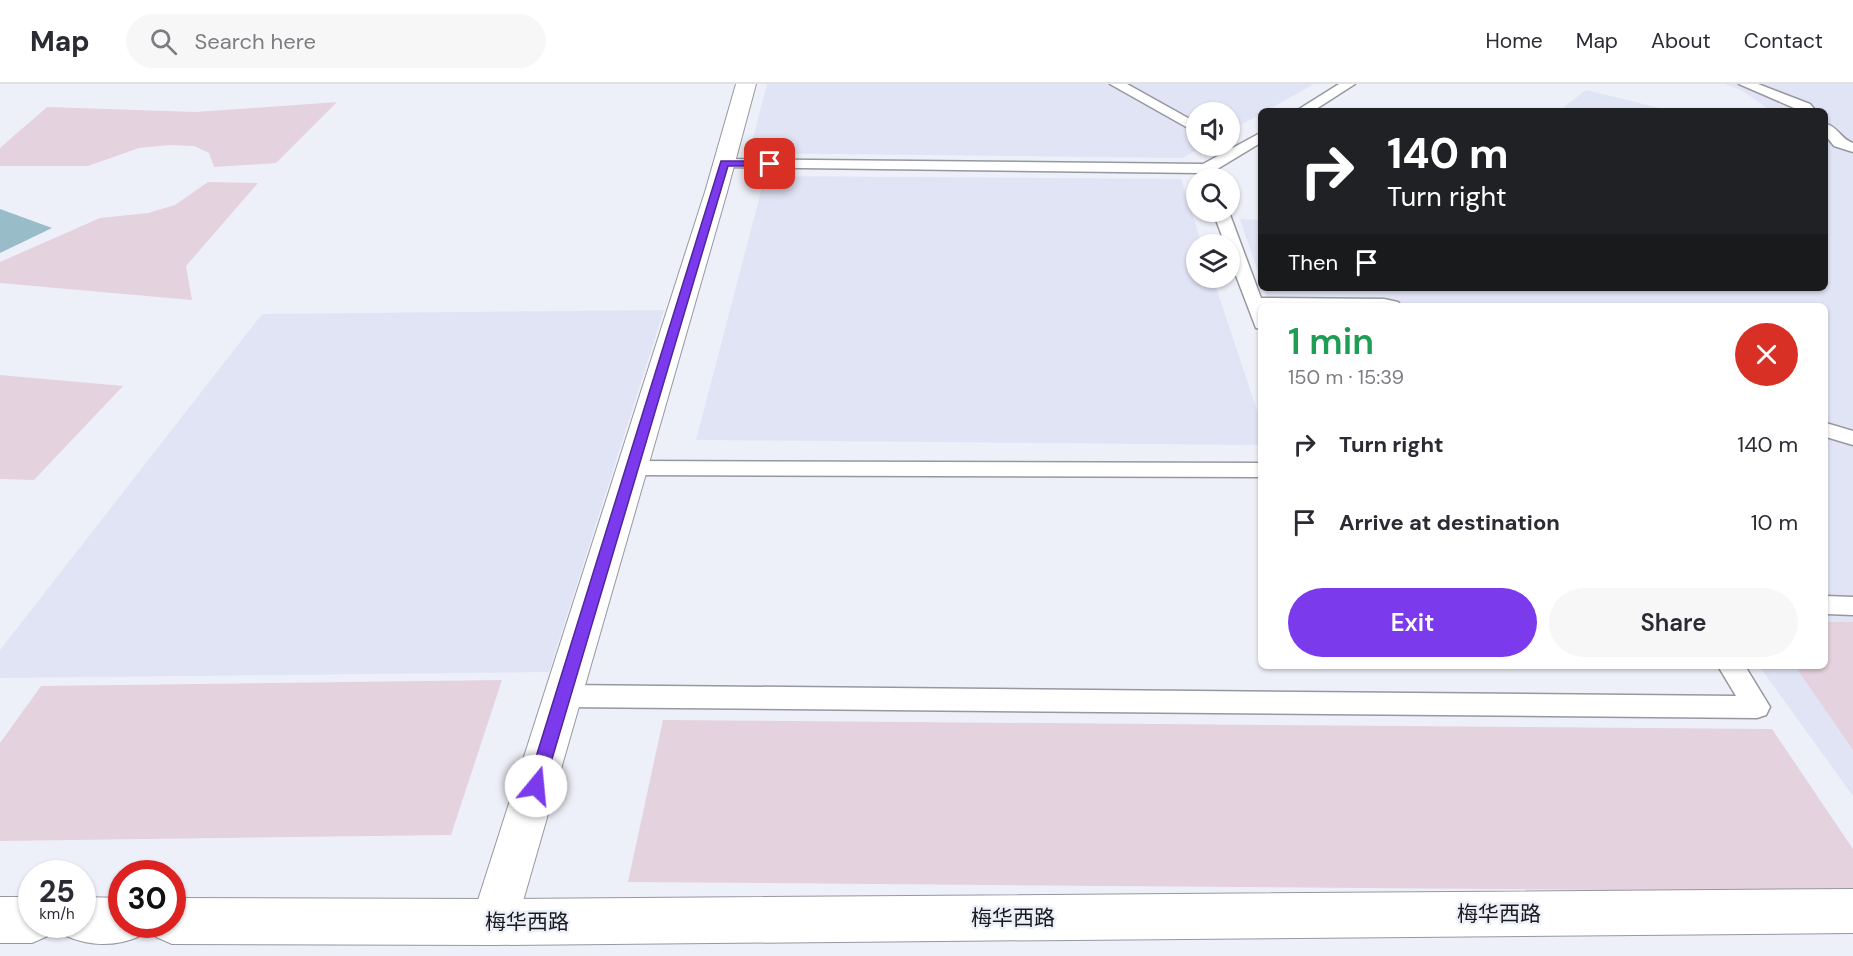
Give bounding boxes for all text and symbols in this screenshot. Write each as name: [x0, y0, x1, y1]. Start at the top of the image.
search box: [126, 14, 546, 68]
text: Map: [30, 23, 90, 60]
icon: search: [147, 25, 180, 58]
text: Search here: [195, 27, 316, 56]
text: Home: [1485, 27, 1543, 55]
text: Map: [1576, 27, 1618, 55]
text: About: [1651, 27, 1711, 55]
text: Contact: [1744, 27, 1823, 55]
map controls: [1186, 102, 1240, 288]
button: sound: [1186, 102, 1240, 156]
text: 140 m: [1387, 126, 1509, 181]
icon: right: [1288, 132, 1366, 210]
pin: [744, 138, 795, 189]
icon: arrive: [753, 147, 786, 180]
button: search: [1186, 168, 1240, 222]
text: Turn right: [1387, 179, 1507, 214]
button: layers: [1186, 234, 1240, 288]
icon: arrive: [1350, 246, 1383, 279]
text: Then: [1288, 248, 1338, 277]
text: 1 min: [1288, 318, 1374, 365]
button: close: [1735, 323, 1798, 386]
text: 150 m · 15:39: [1288, 364, 1404, 390]
icon: right: [1288, 428, 1321, 461]
text: Turn right: [1339, 430, 1444, 459]
text: 140 m: [1737, 430, 1798, 459]
icon: arrive: [1288, 506, 1321, 539]
text: Arrive at destination: [1339, 508, 1560, 537]
text: 10 m: [1751, 508, 1798, 537]
button: Exit: [1288, 588, 1537, 657]
button: Share: [1549, 588, 1798, 657]
position arrow: [504, 754, 568, 818]
speed limit sign: 30: [108, 860, 186, 938]
text: 25: [39, 872, 75, 911]
street label: 梅华西路: [1457, 900, 1541, 928]
text: km/h: [39, 904, 75, 924]
street label: 梅华西路: [971, 904, 1055, 932]
street label: 梅华西路: [485, 908, 569, 936]

